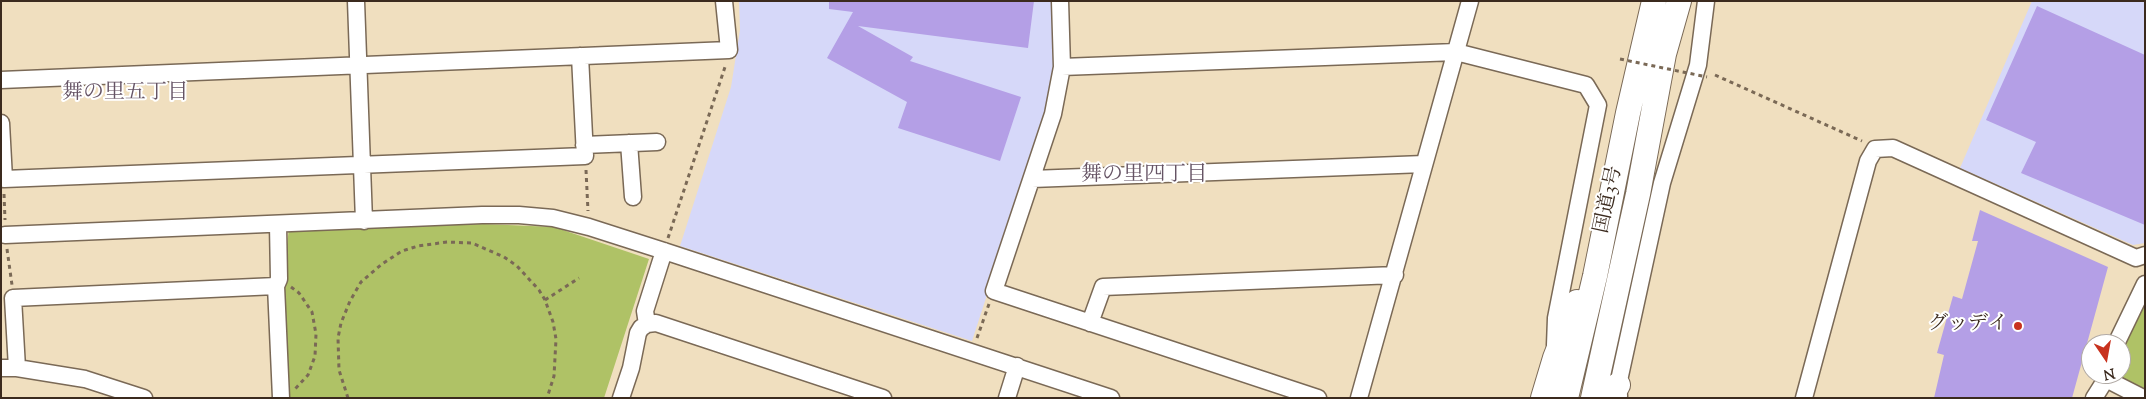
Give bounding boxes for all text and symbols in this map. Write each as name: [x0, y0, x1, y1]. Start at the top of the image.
district label: 舞の里五丁目: [62, 81, 188, 107]
district label: 舞の里四丁目: [1081, 163, 1207, 189]
street label: 国道3号: [1591, 164, 1629, 236]
place label: グッデイ: [1928, 314, 2008, 338]
marker: グッデイ: [2012, 320, 2024, 332]
north arrow: [2081, 334, 2131, 384]
text: N: [2101, 362, 2116, 384]

